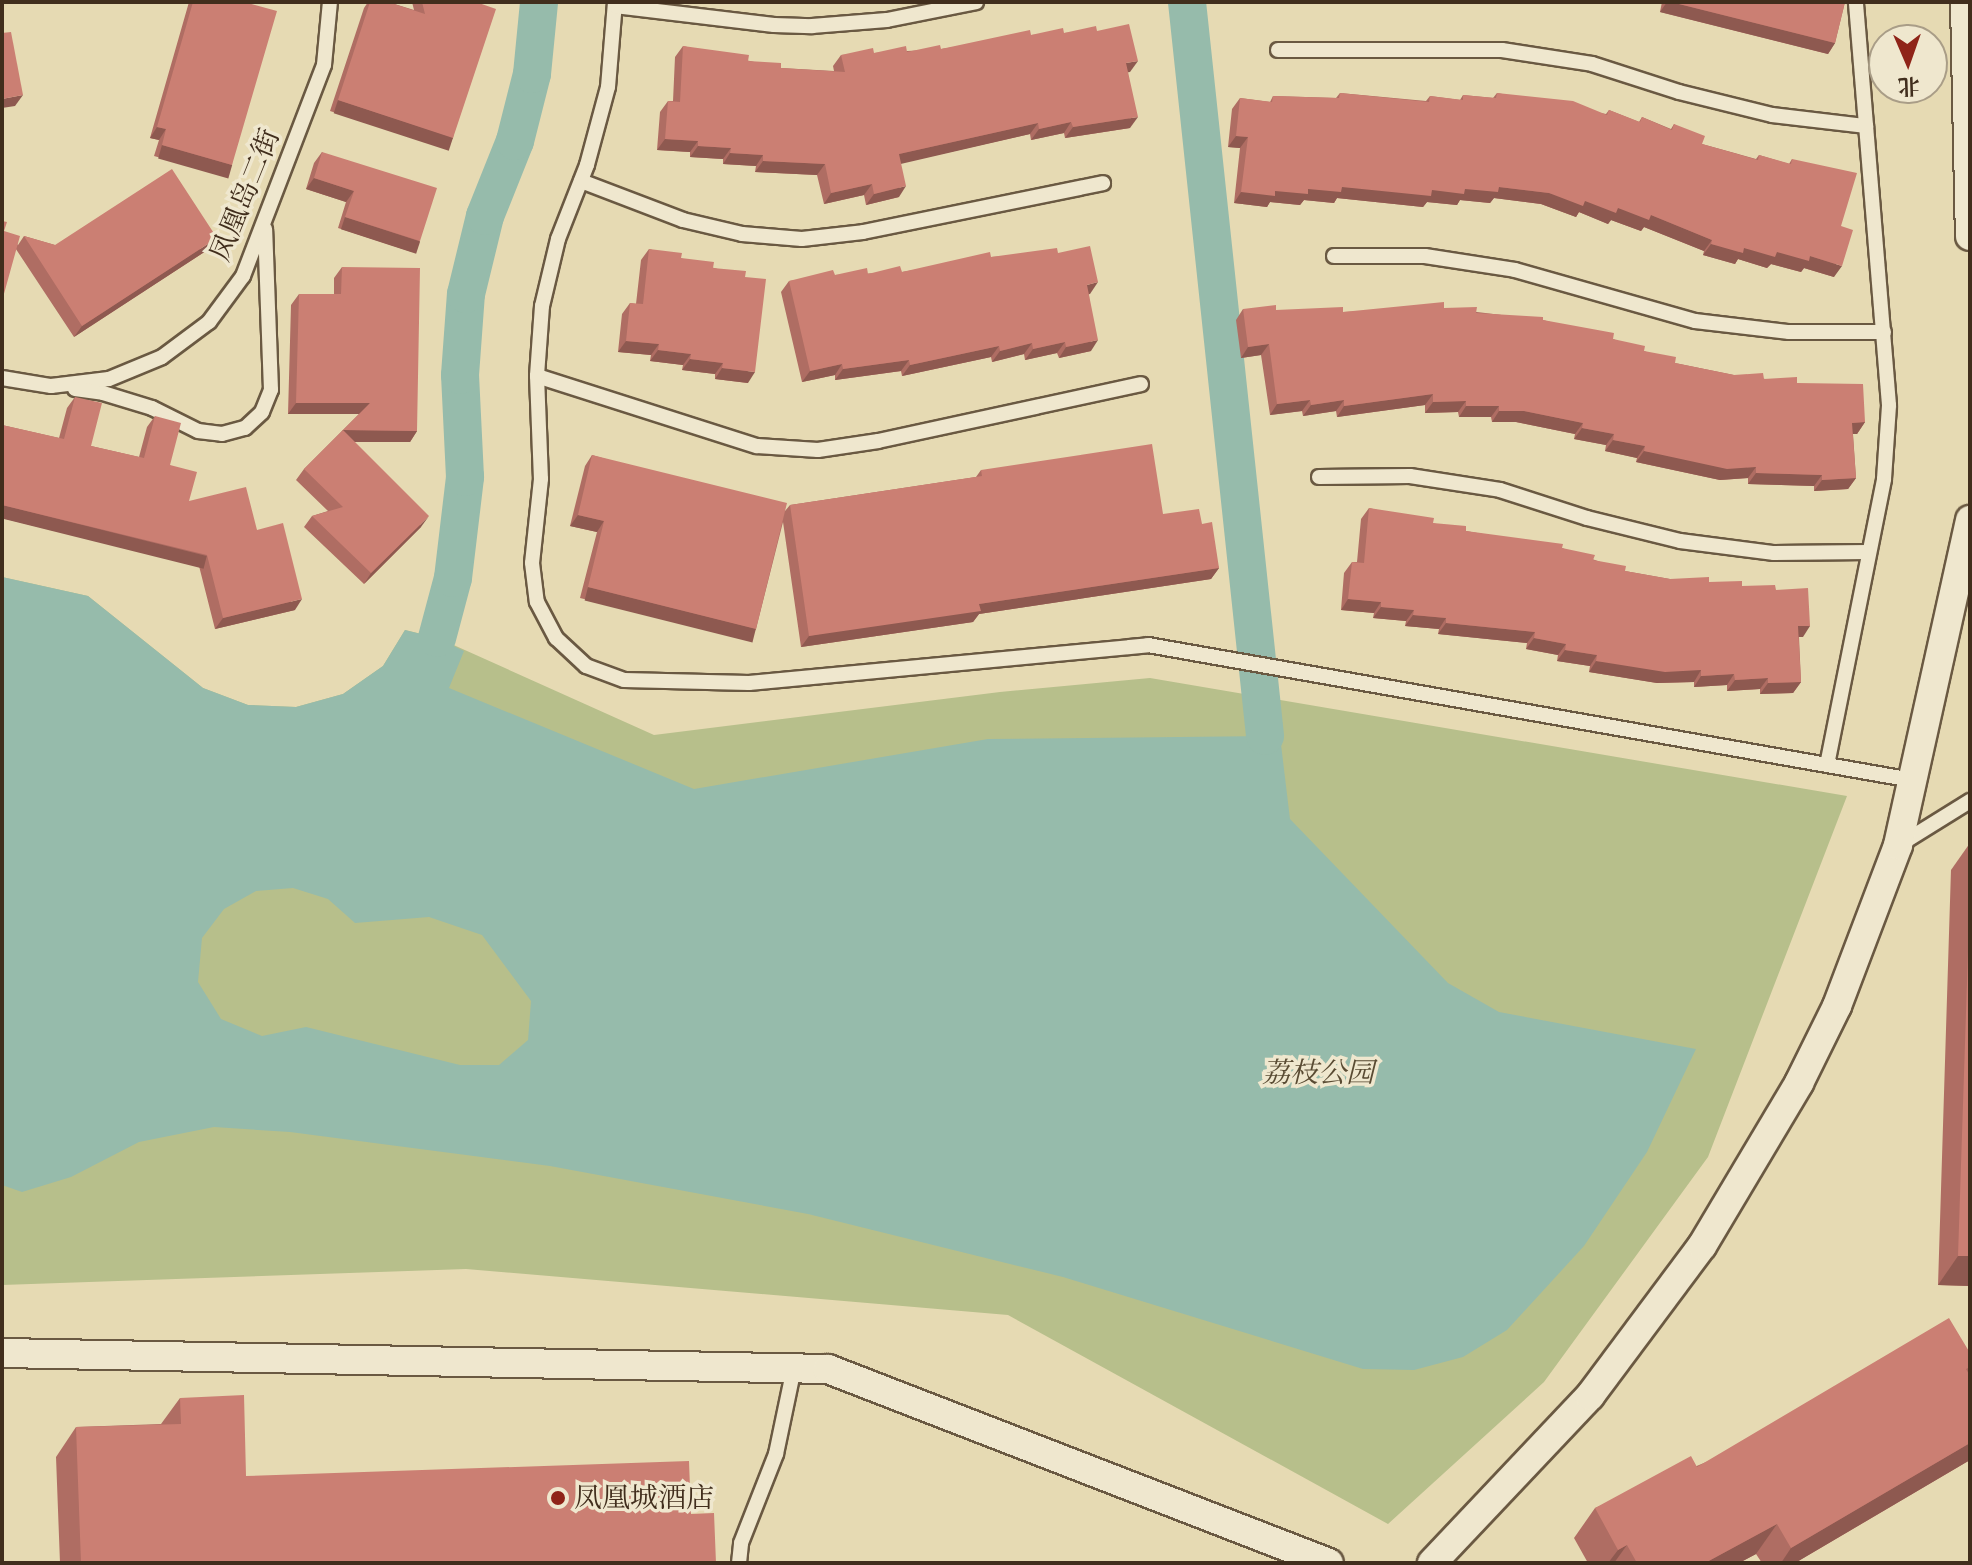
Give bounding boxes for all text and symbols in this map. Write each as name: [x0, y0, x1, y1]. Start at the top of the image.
north arrow: [1868, 24, 1948, 104]
text: 北: [1897, 73, 1920, 100]
street label: 凤凰岛二街: [203, 124, 287, 266]
park label: 荔枝公园: [1262, 1056, 1374, 1090]
place label: 凤凰城酒店: [574, 1481, 714, 1515]
marker: 凤凰城酒店: [549, 1489, 567, 1507]

